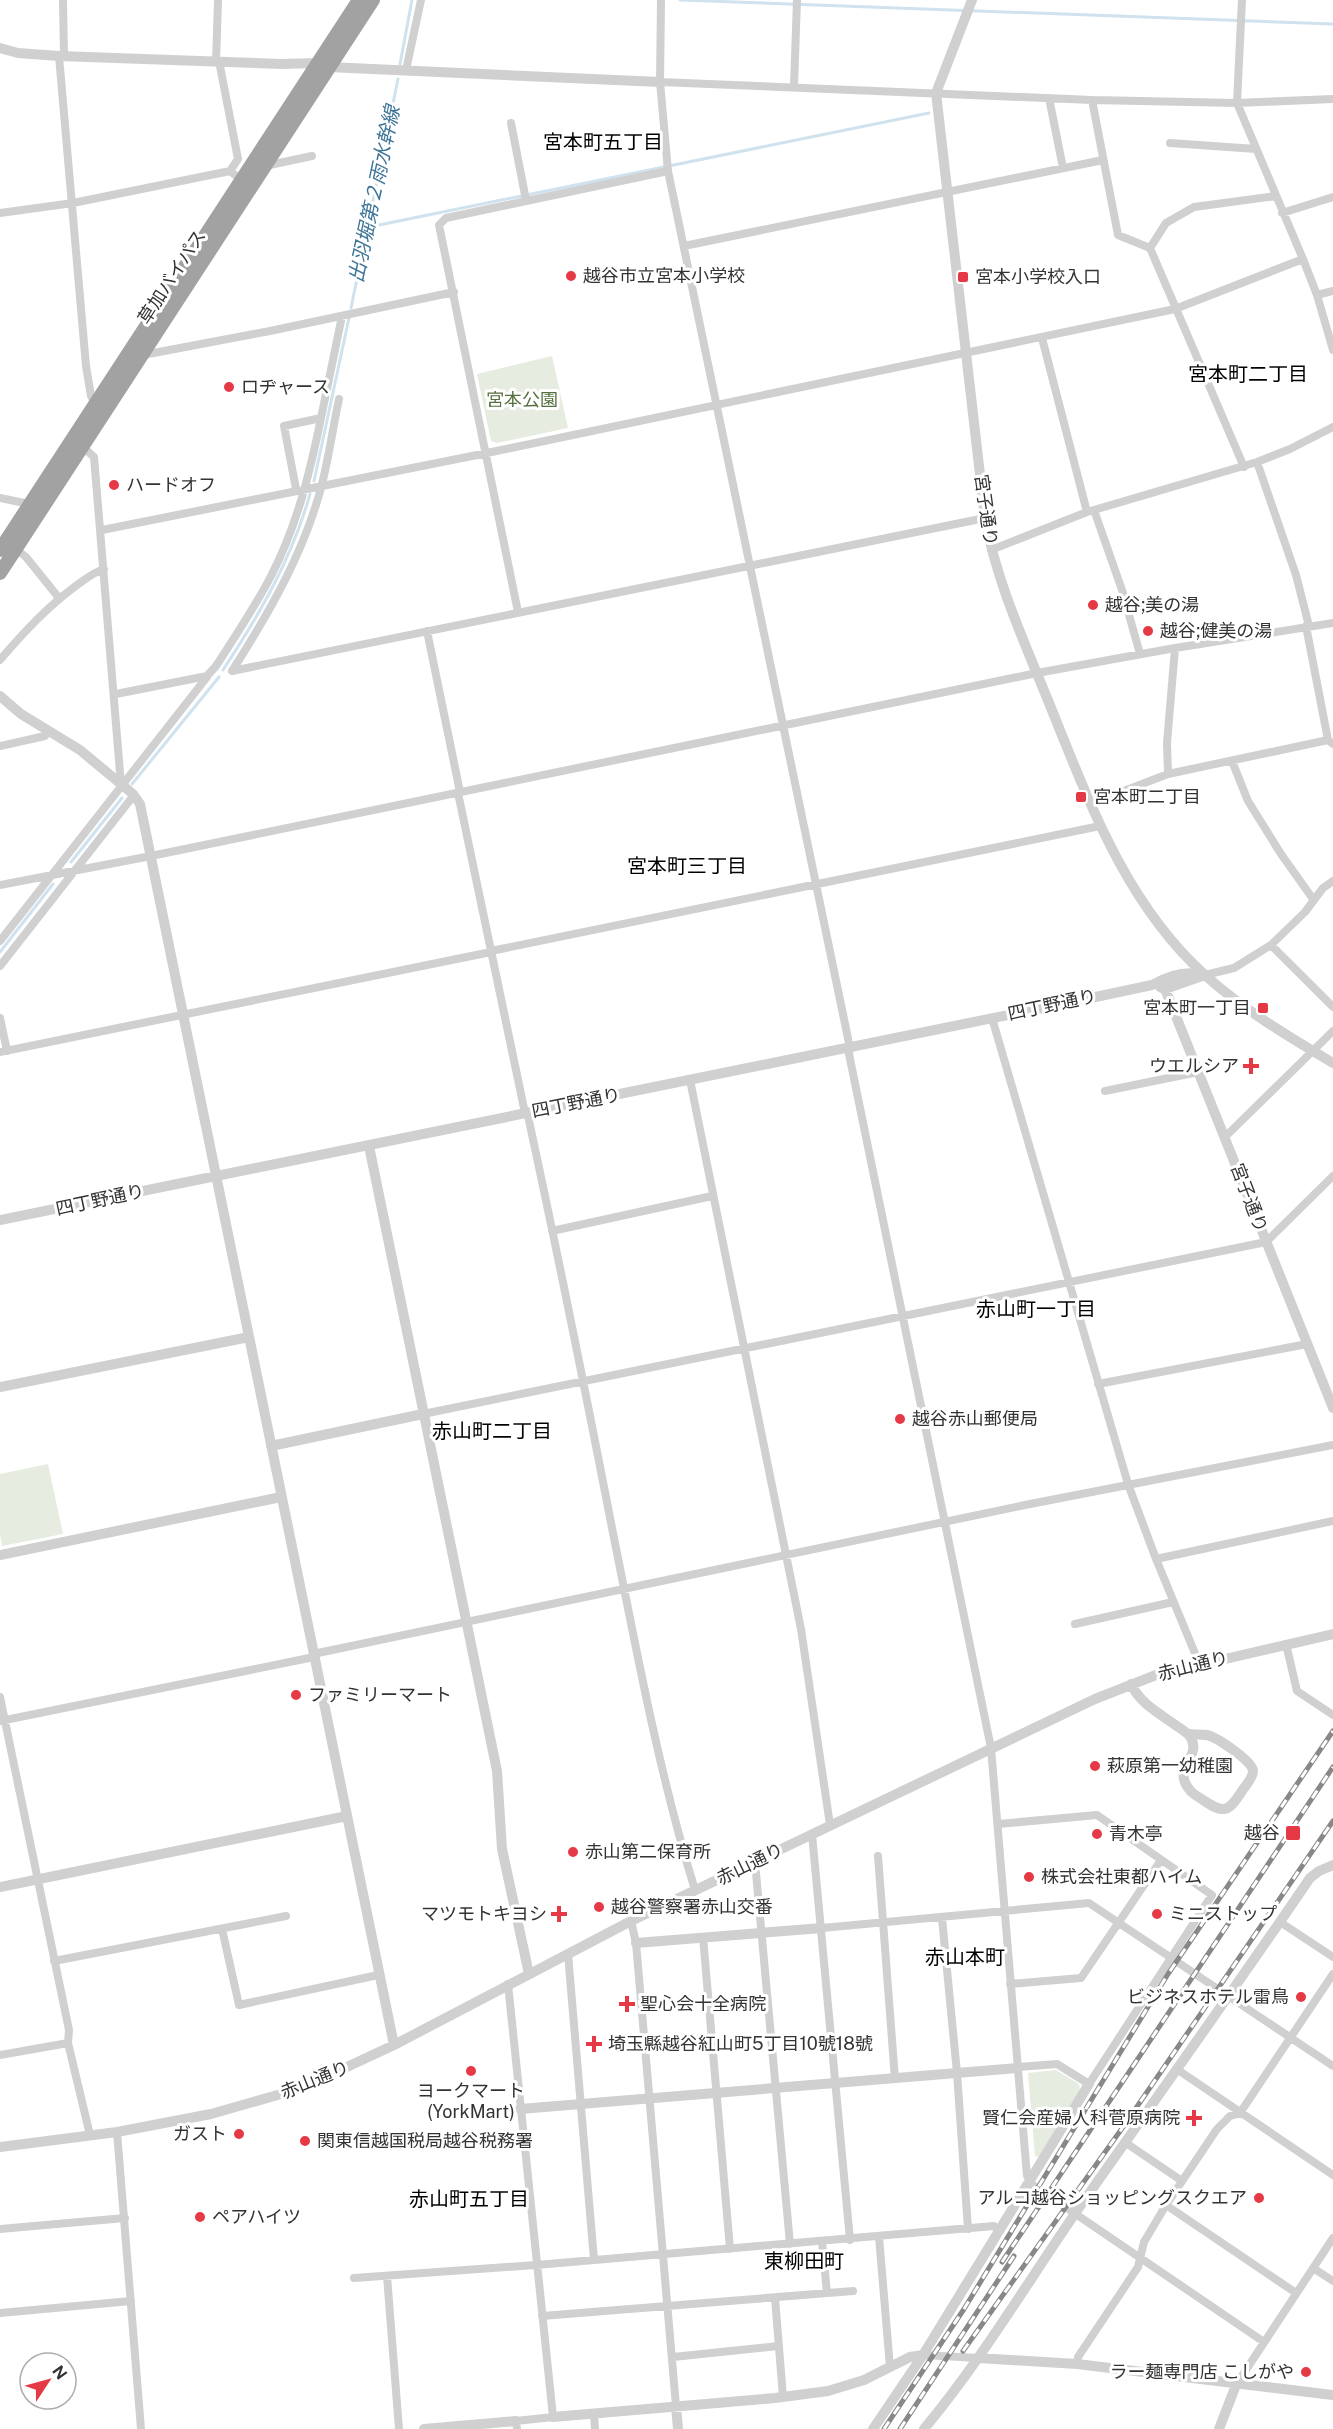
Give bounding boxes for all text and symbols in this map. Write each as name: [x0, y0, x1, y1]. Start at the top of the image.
water label: 出羽堀第２雨水幹線: [344, 101, 405, 285]
district label: 宮本町五丁目: [543, 130, 663, 154]
street label: 草加バイパス: [133, 226, 210, 328]
place label: 越谷市立宮本小学校: [583, 265, 745, 286]
place label: 宮本小学校入口: [975, 266, 1101, 287]
marker: 越谷市立宮本小学校: [564, 269, 578, 283]
marker: 宮本小学校入口: [956, 270, 970, 284]
district label: 宮本町二丁目: [1188, 362, 1308, 386]
place label: ロヂャース: [241, 376, 330, 397]
marker: ロヂャース: [222, 380, 236, 394]
park label: 宮本公園: [486, 389, 558, 410]
street label: 宮子通り: [971, 473, 1002, 547]
place label: ハードオフ: [126, 474, 216, 495]
marker: ハードオフ: [107, 478, 121, 492]
place label: 越谷;美の湯: [1105, 594, 1199, 615]
marker: 越谷;美の湯: [1086, 598, 1100, 612]
place label: 越谷;健美の湯: [1160, 620, 1272, 641]
marker: 越谷;健美の湯: [1141, 624, 1155, 638]
place label: 宮本町二丁目: [1093, 786, 1201, 807]
marker: 宮本町二丁目: [1074, 790, 1088, 804]
district label: 宮本町三丁目: [627, 854, 747, 878]
street label: 四丁野通り: [1006, 985, 1098, 1024]
place label: 宮本町一丁目: [1143, 997, 1251, 1018]
marker: 宮本町一丁目: [1256, 1001, 1270, 1015]
place label: ウエルシア: [1149, 1055, 1239, 1076]
marker: ウエルシア: [1244, 1059, 1258, 1073]
street label: 四丁野通り: [530, 1084, 622, 1121]
street label: 宮子通り: [1227, 1160, 1272, 1235]
street label: 四丁野通り: [54, 1180, 146, 1219]
district label: 赤山町一丁目: [976, 1297, 1096, 1321]
place label: 越谷赤山郵便局: [912, 1408, 1038, 1429]
marker: 越谷赤山郵便局: [893, 1412, 907, 1426]
district label: 赤山町二丁目: [432, 1419, 552, 1443]
street label: 赤山通り: [1155, 1647, 1230, 1684]
place label: ファミリーマート: [308, 1684, 452, 1705]
marker: ファミリーマート: [289, 1688, 303, 1702]
place label: 萩原第一幼稚園: [1107, 1755, 1233, 1776]
marker: 萩原第一幼稚園: [1088, 1759, 1102, 1773]
place label: 越谷: [1244, 1822, 1280, 1843]
place label: 青木亭: [1109, 1823, 1163, 1844]
marker: 越谷: [1284, 1824, 1302, 1842]
marker: 青木亭: [1090, 1827, 1104, 1841]
street label: 赤山通り: [713, 1838, 787, 1889]
place label: 赤山第二保育所: [585, 1841, 711, 1862]
marker: 赤山第二保育所: [566, 1845, 580, 1859]
place label: 株式会社東都ハイム: [1041, 1866, 1202, 1887]
marker: 株式会社東都ハイム: [1022, 1870, 1036, 1884]
place label: 越谷警察署赤山交番: [611, 1896, 773, 1917]
marker: 越谷警察署赤山交番: [592, 1900, 606, 1914]
place label: マツモトキヨシ: [421, 1903, 547, 1924]
place label: ミニストップ: [1169, 1903, 1277, 1924]
marker: マツモトキヨシ: [552, 1907, 566, 1921]
marker: ミニストップ: [1150, 1907, 1164, 1921]
district label: 赤山本町: [925, 1945, 1005, 1969]
place label: ビジネスホテル雷鳥: [1127, 1986, 1289, 2007]
marker: ビジネスホテル雷鳥: [1294, 1990, 1308, 2004]
place label: 聖心会十全病院: [640, 1993, 766, 2014]
marker: 聖心会十全病院: [618, 1995, 636, 2013]
place label: 埼玉縣越谷紅山町5丁目10號18號: [608, 2033, 873, 2054]
marker: 埼玉縣越谷紅山町5丁目10號18號: [585, 2035, 603, 2053]
street label: 赤山通り: [278, 2056, 352, 2103]
marker: ヨークマート (YorkMart): [464, 2064, 478, 2078]
place label: ヨークマート (YorkMart): [417, 2080, 525, 2122]
place label: 賢仁会産婦人科菅原病院: [982, 2107, 1180, 2128]
marker: 賢仁会産婦人科菅原病院: [1185, 2109, 1203, 2127]
place label: ガスト: [173, 2123, 227, 2144]
marker: ガスト: [232, 2127, 246, 2141]
place label: 関東信越国税局越谷税務署: [317, 2130, 533, 2151]
marker: 関東信越国税局越谷税務署: [298, 2134, 312, 2148]
district label: 赤山町五丁目: [409, 2187, 529, 2211]
place label: アルコ越谷ショッピングスクエア: [978, 2187, 1247, 2208]
marker: アルコ越谷ショッピングスクエア: [1252, 2191, 1266, 2205]
place label: ペアハイツ: [212, 2206, 301, 2227]
marker: ペアハイツ: [193, 2210, 207, 2224]
district label: 東柳田町: [764, 2249, 844, 2273]
north arrow: [18, 2351, 78, 2411]
place label: ラー麺専門店 こしがや: [1110, 2361, 1294, 2382]
text: N: [48, 2362, 71, 2383]
marker: ラー麺専門店 こしがや: [1299, 2365, 1313, 2379]

